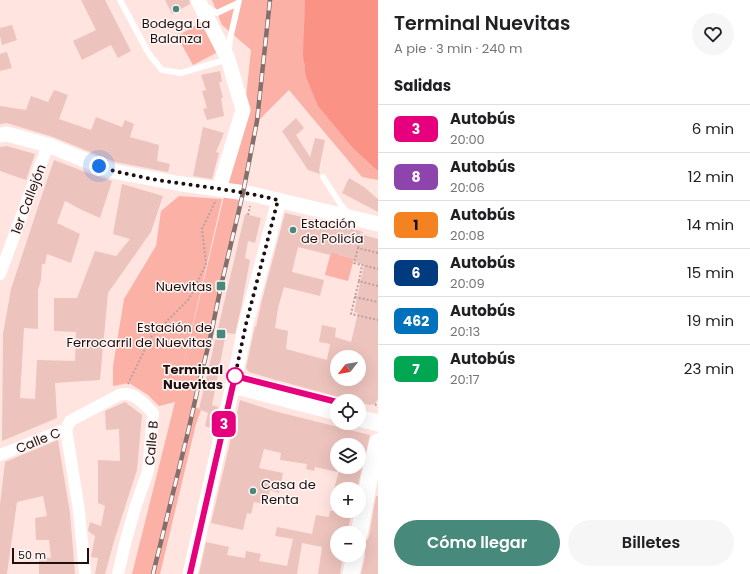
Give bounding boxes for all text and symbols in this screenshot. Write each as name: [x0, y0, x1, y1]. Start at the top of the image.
marker: Bodega La Balanza: [171, 4, 181, 14]
text: Terminal Nuevitas: [394, 10, 570, 37]
button: heart: [692, 13, 734, 55]
place label: Bodega La Balanza: [142, 14, 210, 48]
text: A pie · 3 min · 240 m: [394, 39, 522, 58]
text: Salidas: [394, 75, 451, 96]
text: Autobús: [450, 108, 515, 129]
text: 6 min: [692, 118, 734, 139]
text: 3: [412, 119, 420, 139]
text: 20:00: [450, 130, 485, 149]
your location: [89, 156, 109, 176]
text: Autobús: [450, 156, 515, 177]
street label: 1er Callejón: [6, 161, 51, 237]
text: 12 min: [688, 166, 734, 187]
text: 8: [411, 167, 421, 187]
text: 20:06: [450, 178, 485, 197]
text: Autobús: [450, 204, 515, 225]
place label: Estación de Policía: [301, 214, 363, 248]
text: 14 min: [687, 214, 734, 235]
text: 1: [413, 215, 419, 235]
marker: Estación de Policía: [288, 225, 298, 235]
text: 20:08: [450, 226, 485, 245]
text: Autobús: [450, 252, 515, 273]
text: 15 min: [687, 262, 734, 283]
text: 6: [412, 263, 420, 283]
text: 20:09: [450, 274, 485, 293]
place label: Nuevitas: [156, 277, 212, 296]
marker: Nuevitas: [215, 280, 227, 292]
text: Autobús: [450, 300, 515, 321]
text: 19 min: [687, 310, 734, 331]
text: 462: [403, 311, 429, 331]
place label: Estación de Ferrocarril de Nuevitas: [66, 318, 212, 352]
text: 20:13: [450, 322, 480, 341]
marker: Estación de Ferrocarril de Nuevitas: [215, 328, 227, 340]
text: Autobús: [450, 348, 515, 369]
north arrow: [330, 350, 366, 386]
map controls: [330, 350, 366, 562]
text: 23 min: [684, 358, 734, 379]
text: 7: [412, 359, 420, 379]
place label: Terminal Nuevitas: [163, 360, 223, 394]
marker: Terminal Nuevitas: [226, 367, 244, 385]
text: 20:17: [450, 370, 480, 389]
button: locate: [330, 394, 366, 430]
line badge: 3: [211, 411, 237, 437]
text: 3: [220, 414, 228, 434]
street label: Calle B: [140, 420, 163, 466]
street label: Calle C: [13, 423, 63, 458]
button: layers: [330, 438, 366, 474]
place label: Casa de Renta: [261, 475, 316, 509]
button: +: [330, 482, 366, 518]
marker: Casa de Renta: [248, 486, 258, 496]
button: Cómo llegar: [394, 520, 560, 566]
button: Billetes: [568, 520, 734, 566]
button: −: [330, 526, 366, 562]
scale bar: [12, 546, 89, 565]
text: 50 m: [18, 547, 46, 563]

